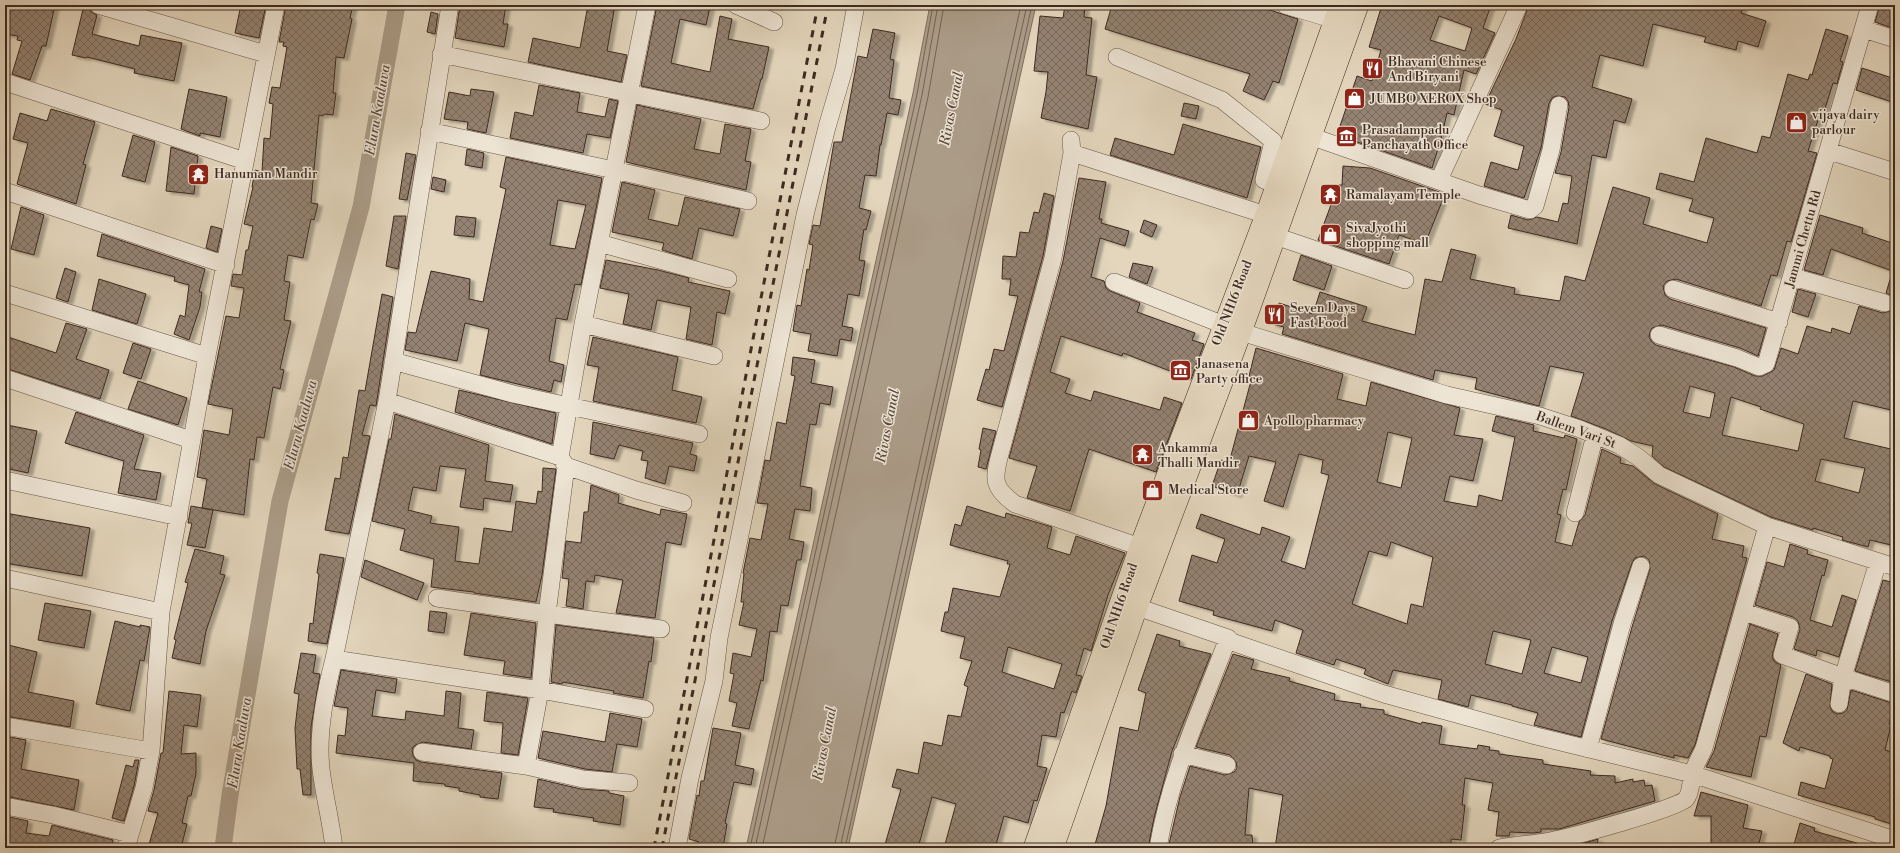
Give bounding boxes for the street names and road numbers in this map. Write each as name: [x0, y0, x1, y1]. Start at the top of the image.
street label: Jammi Chettu Rd: [1781, 188, 1825, 291]
street label: Old NH16 Road: [1208, 258, 1256, 348]
street label: Ballem Vari St: [1533, 408, 1618, 452]
street label: Old NH16 Road: [1097, 560, 1141, 651]

